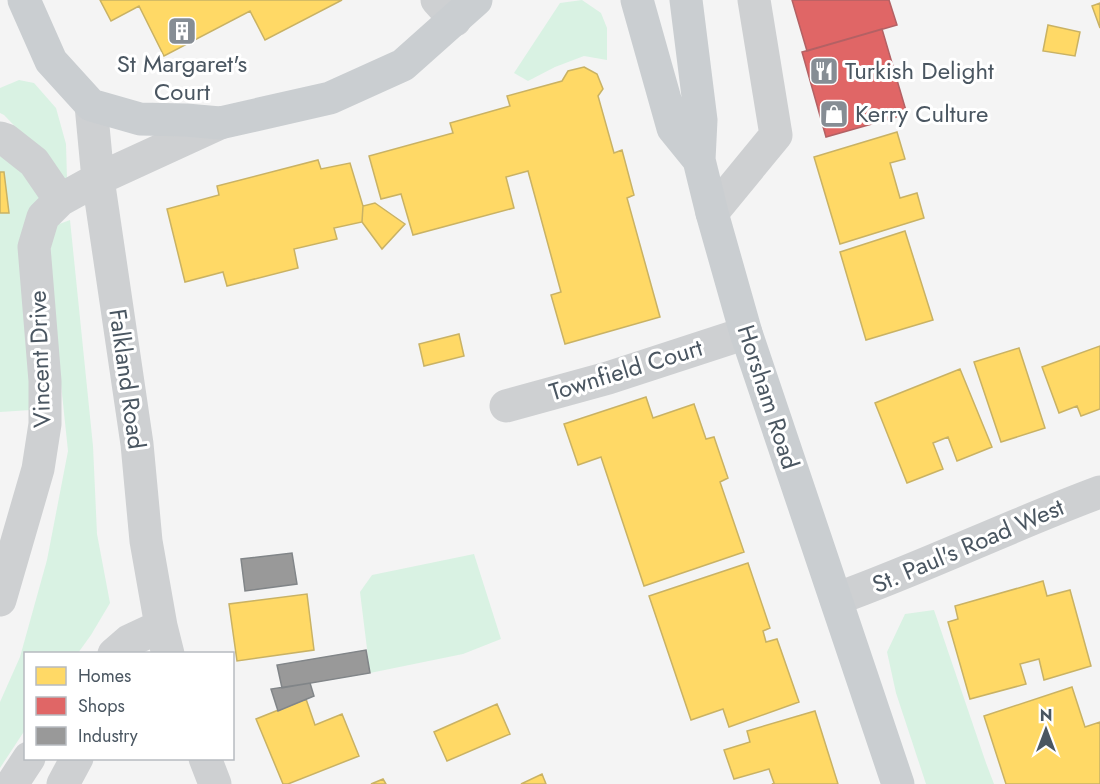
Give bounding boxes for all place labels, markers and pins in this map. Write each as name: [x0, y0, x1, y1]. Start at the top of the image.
building icon: St Margaret's Court: [166, 15, 198, 47]
place label: St Margaret's Court: [117, 46, 247, 109]
place label: Turkish Delight: [845, 53, 994, 88]
restaurant icon: Turkish Delight: [808, 55, 840, 87]
place label: Kerry Culture: [855, 96, 988, 131]
shop icon: Kerry Culture: [818, 98, 850, 130]

